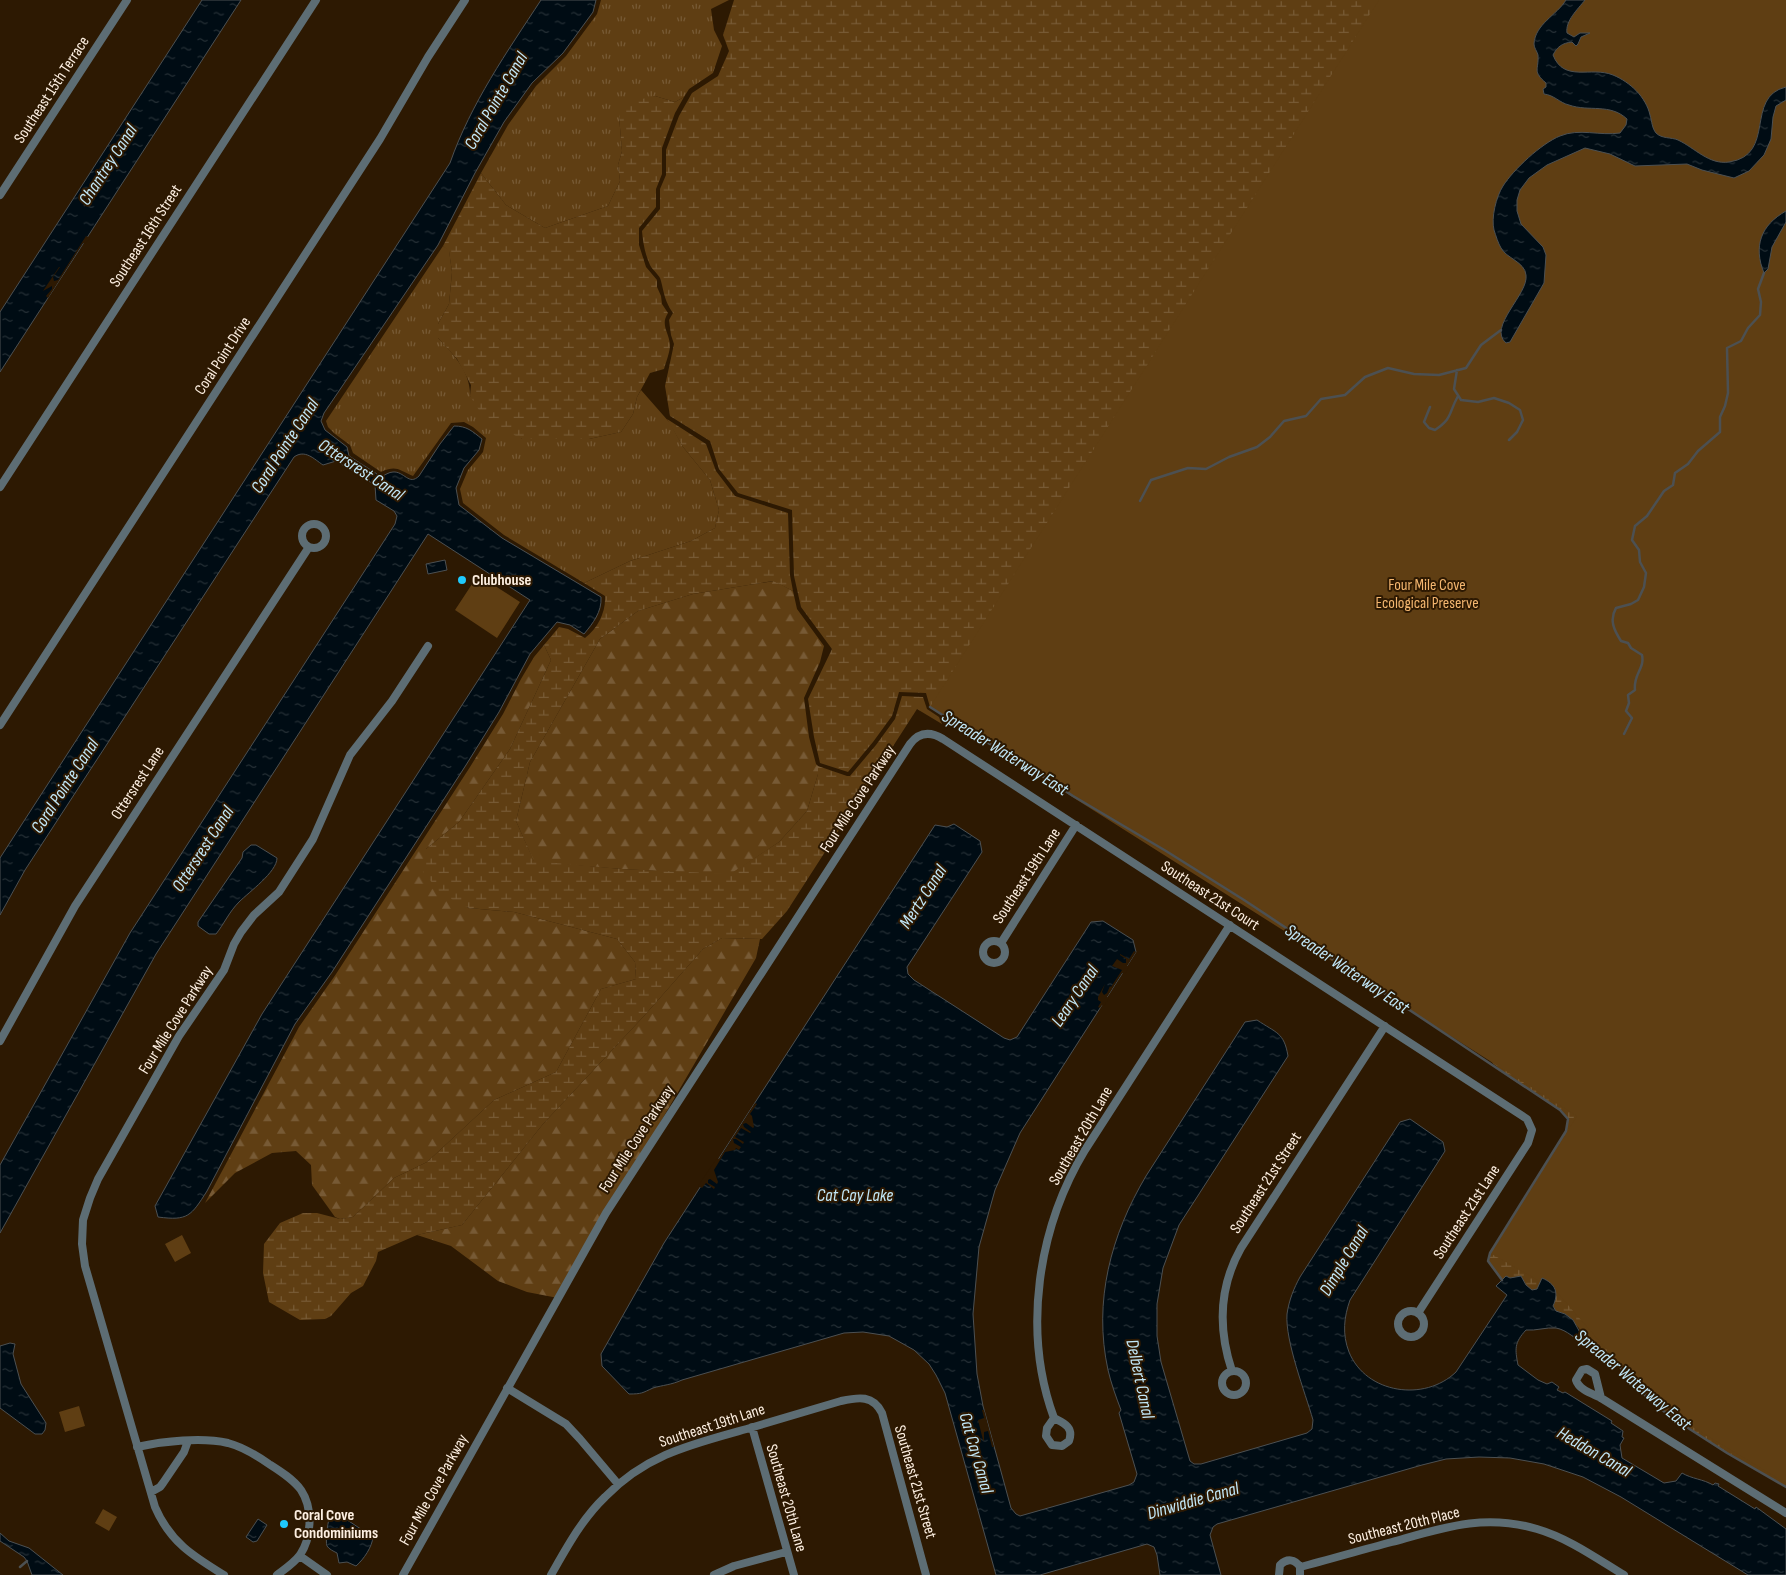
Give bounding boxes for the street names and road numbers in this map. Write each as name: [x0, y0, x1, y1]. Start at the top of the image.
street label: Southeast 15th Terrace: [10, 33, 94, 147]
street label: Southeast 16th Street: [106, 181, 186, 291]
street label: Coral Point Drive: [191, 314, 255, 398]
street label: Four Mile Cove Parkway: [816, 742, 900, 856]
street label: Ottersrest Lane: [107, 743, 169, 823]
street label: Southeast 19th Lane: [989, 825, 1065, 927]
street label: Southeast 21st Court: [1157, 857, 1263, 935]
street label: Four Mile Cove Parkway: [135, 962, 217, 1078]
street label: Four Mile Cove Parkway: [595, 1082, 679, 1196]
street label: Southeast 20th Lane: [1045, 1083, 1117, 1189]
street label: Southeast 21st Street: [1226, 1129, 1306, 1237]
street label: Southeast 21st Lane: [1430, 1161, 1504, 1263]
street label: Southeast 19th Lane: [657, 1400, 767, 1452]
street label: Southeast 21st Street: [890, 1423, 940, 1541]
street label: Four Mile Cove Parkway: [396, 1431, 472, 1549]
street label: Southeast 20th Lane: [762, 1442, 810, 1554]
street label: Southeast 20th Place: [1346, 1503, 1462, 1549]

